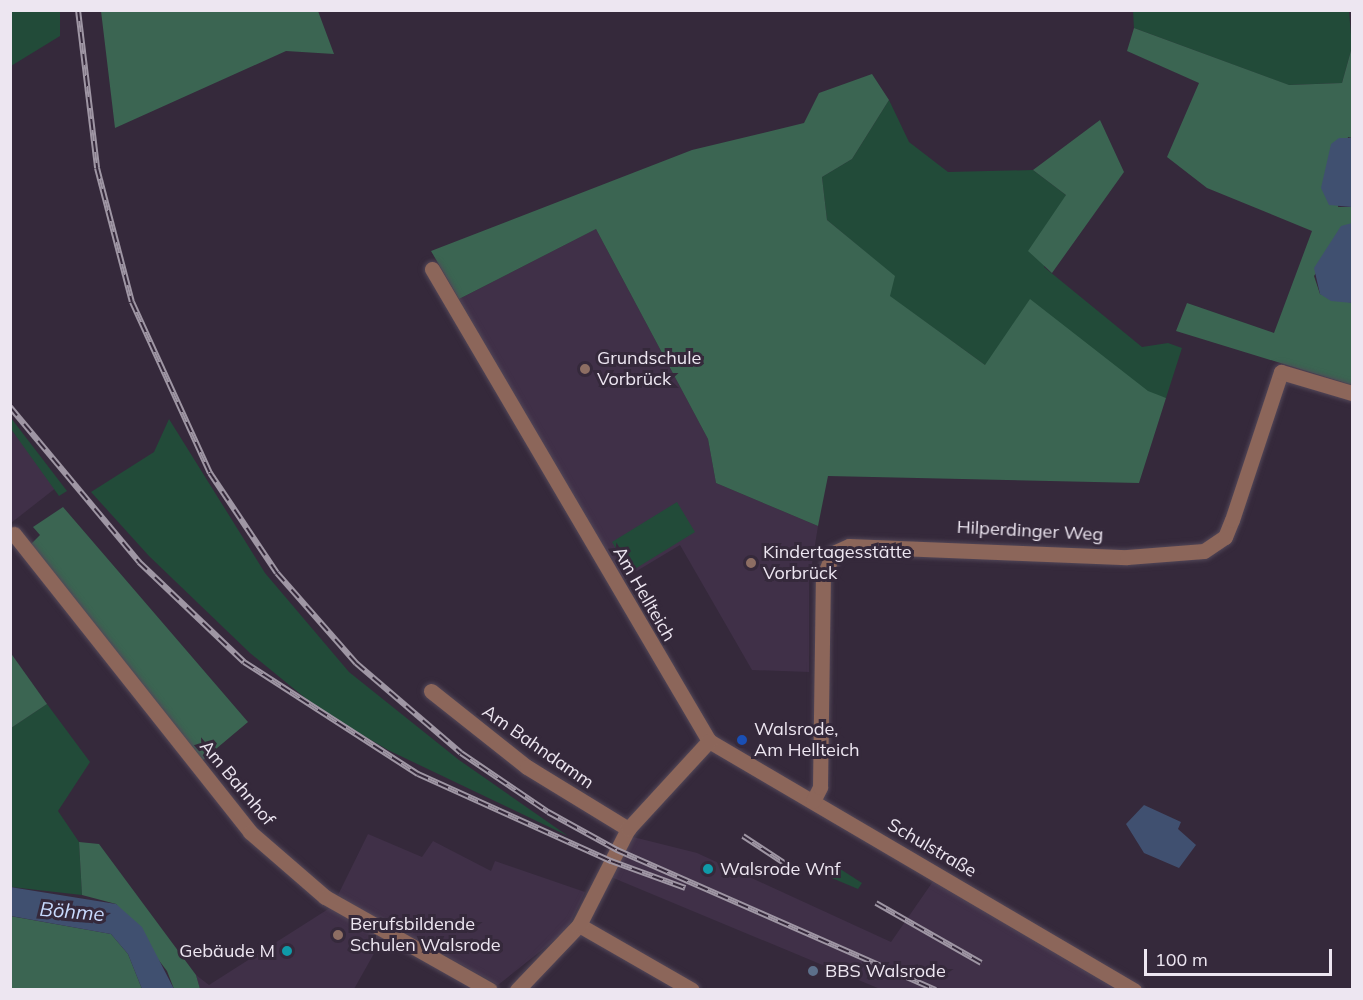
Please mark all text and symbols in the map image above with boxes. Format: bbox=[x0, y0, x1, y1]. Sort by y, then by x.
place label: Grundschule Vorbrück bbox=[597, 348, 701, 391]
marker: Grundschule Vorbrück bbox=[578, 362, 592, 376]
street label: Hilperdinger Weg bbox=[956, 516, 1104, 546]
place label: Kindertagesstätte Vorbrück bbox=[763, 542, 912, 584]
street label: Am Hellteich bbox=[608, 543, 680, 645]
marker: Kindertagesstätte Vorbrück bbox=[744, 556, 758, 570]
street label: Am Bahndamm bbox=[478, 701, 598, 793]
place label: Walsrode, Am Hellteich bbox=[754, 719, 860, 762]
marker: Walsrode, Am Hellteich bbox=[735, 733, 749, 747]
street label: Am Bahnhof bbox=[195, 736, 279, 830]
street label: Schulstraße bbox=[884, 814, 980, 882]
place label: Walsrode Wnf bbox=[720, 858, 841, 880]
marker: Walsrode Wnf bbox=[701, 862, 715, 876]
water label: Böhme bbox=[38, 896, 106, 926]
place label: Berufsbildende Schulen Walsrode bbox=[350, 914, 501, 956]
marker: Berufsbildende Schulen Walsrode bbox=[331, 928, 345, 942]
scale bar bbox=[1147, 937, 1334, 975]
place label: Gebäude M bbox=[179, 940, 275, 962]
marker: Gebäude M bbox=[280, 944, 294, 958]
text: 100 m bbox=[1155, 948, 1208, 971]
place label: BBS Walsrode bbox=[825, 960, 946, 982]
marker: BBS Walsrode bbox=[806, 964, 820, 978]

